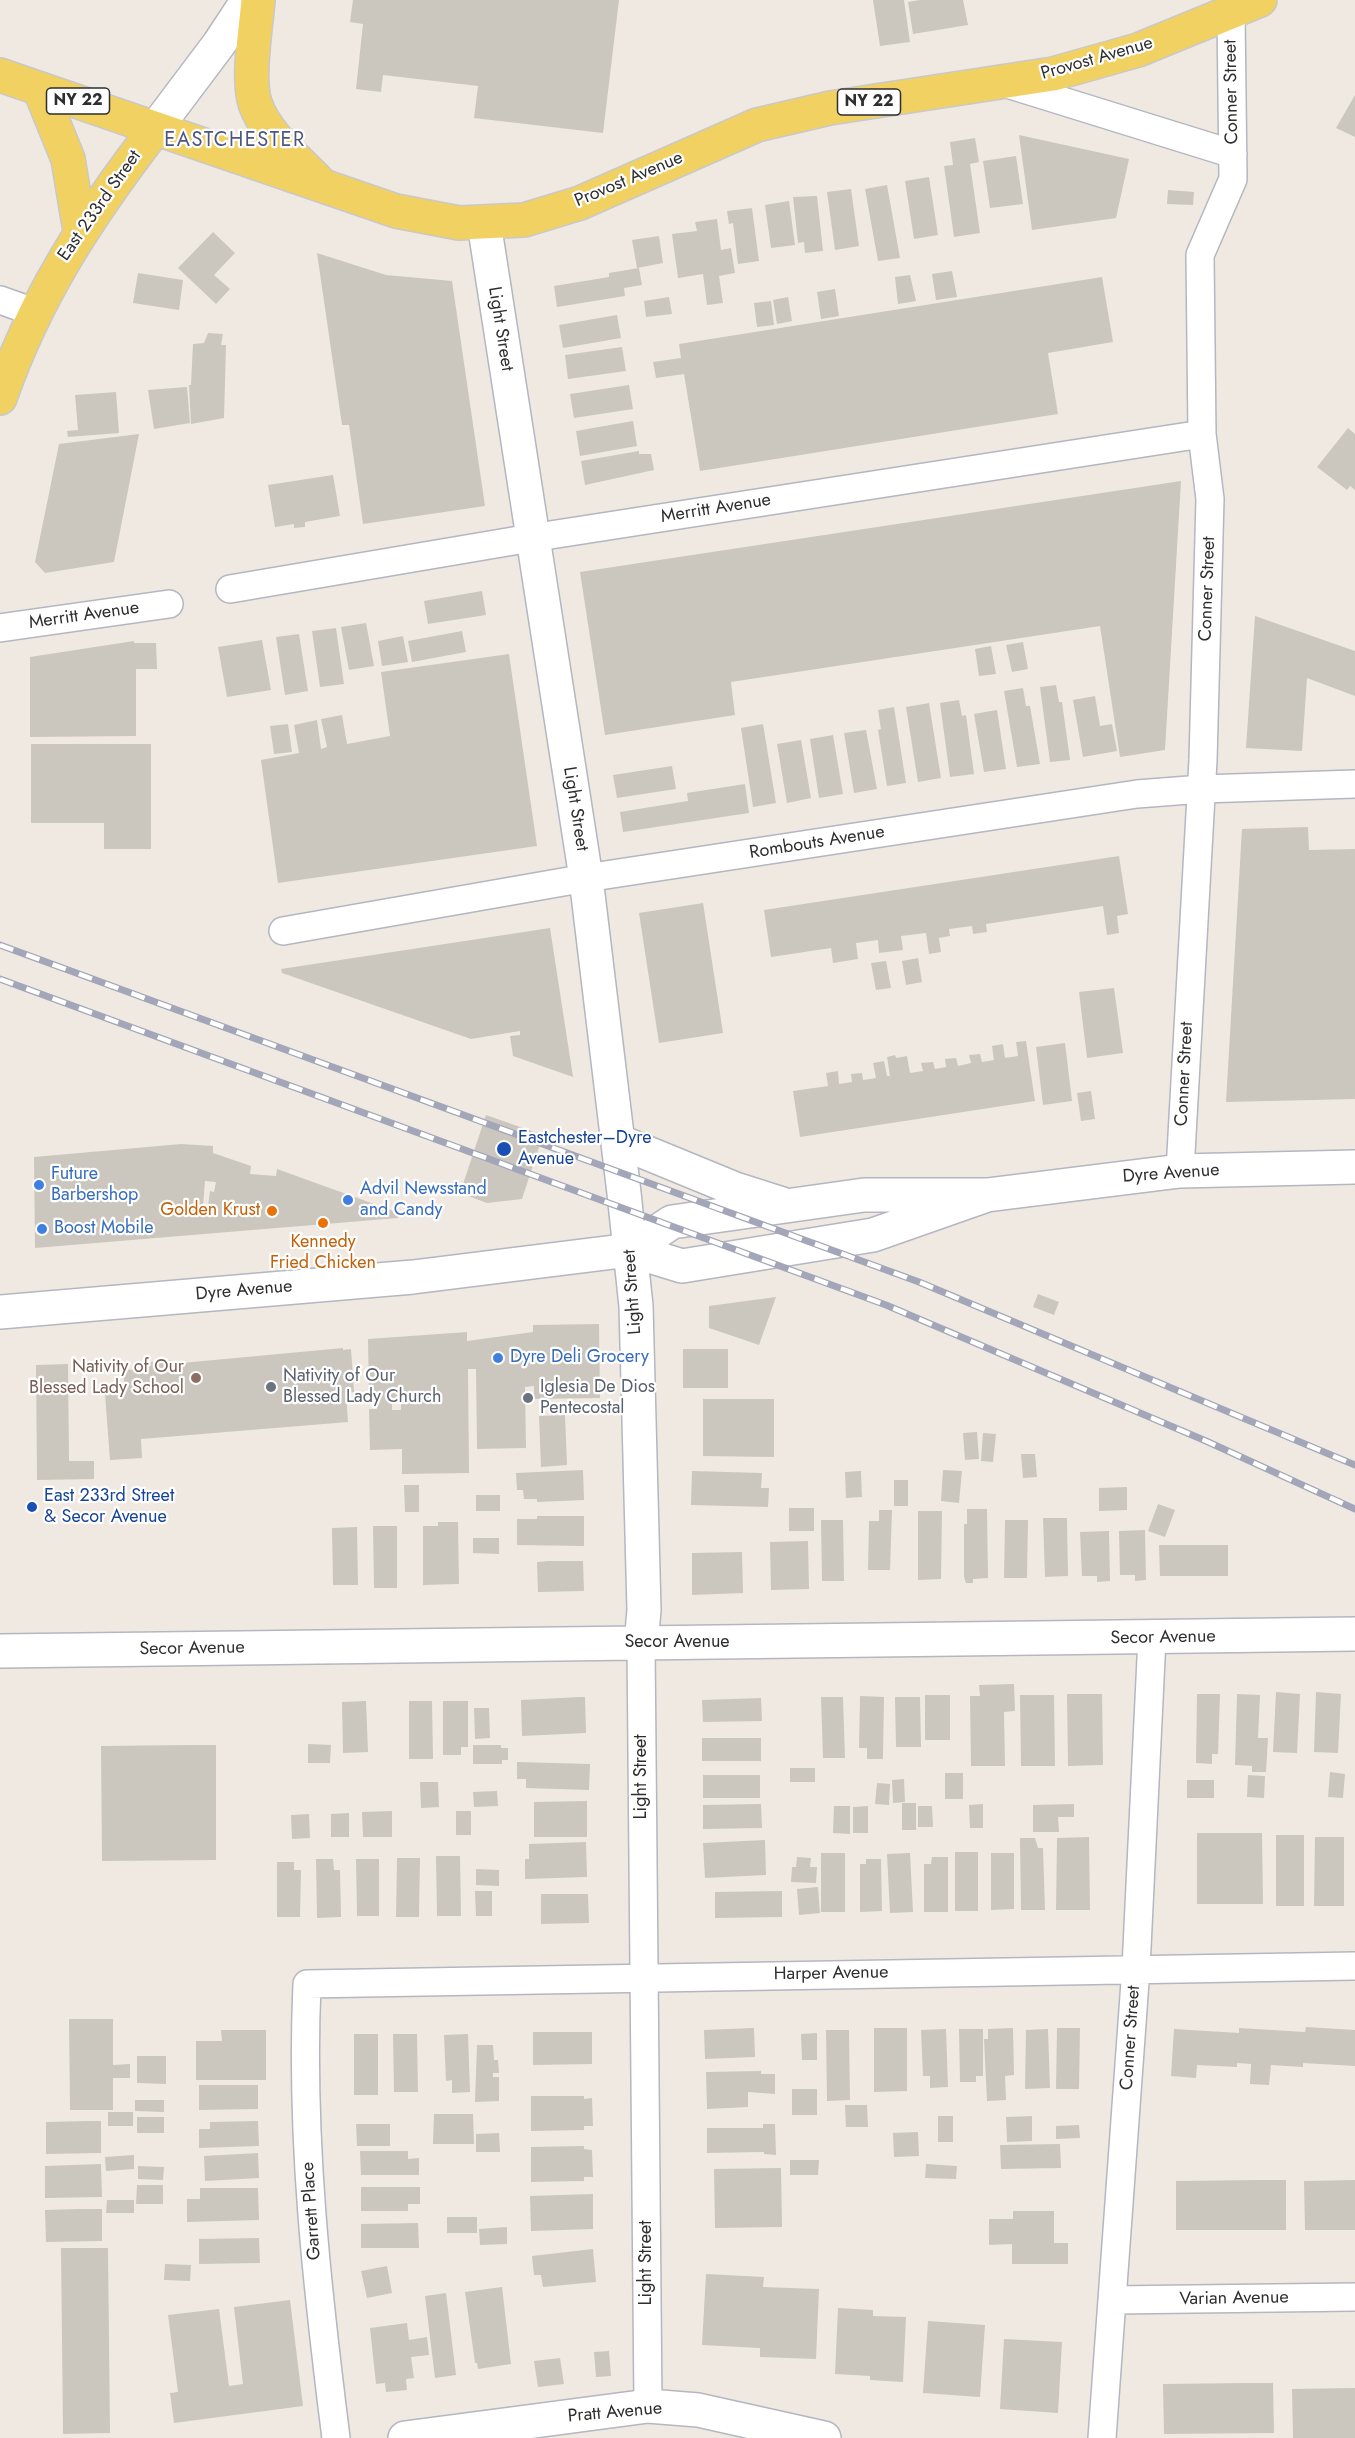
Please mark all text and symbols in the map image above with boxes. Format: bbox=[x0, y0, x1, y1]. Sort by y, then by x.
street label: Provost Avenue bbox=[1039, 33, 1155, 85]
street label: Conner Street bbox=[1220, 39, 1244, 145]
road number: NY 22 bbox=[46, 88, 110, 114]
road number: NY 22 bbox=[838, 89, 900, 115]
district label: EASTCHESTER bbox=[164, 129, 306, 153]
street label: East 233rd Street bbox=[54, 146, 146, 266]
street label: Provost Avenue bbox=[572, 147, 686, 213]
street label: Light Street bbox=[483, 285, 517, 373]
street label: Merritt Avenue bbox=[659, 490, 773, 528]
street label: Conner Street bbox=[1195, 536, 1221, 642]
street label: Merritt Avenue bbox=[28, 598, 140, 634]
street label: Light Street bbox=[558, 765, 592, 853]
street label: Rombouts Avenue bbox=[748, 822, 886, 864]
street label: Conner Street bbox=[1171, 1021, 1199, 1127]
place label: Eastchester–Dyre Avenue bbox=[518, 1128, 651, 1170]
marker: Eastchester–Dyre Avenue bbox=[495, 1140, 513, 1158]
street label: Dyre Avenue bbox=[1122, 1160, 1220, 1188]
place label: Future Barbershop bbox=[51, 1164, 138, 1206]
marker: Future Barbershop bbox=[32, 1178, 46, 1192]
place label: Advil Newsstand and Candy bbox=[360, 1179, 487, 1222]
marker: Advil Newsstand and Candy bbox=[341, 1193, 355, 1207]
place label: Golden Krust bbox=[160, 1200, 260, 1222]
marker: Golden Krust bbox=[265, 1204, 279, 1218]
marker: Kennedy Fried Chicken bbox=[316, 1216, 330, 1230]
place label: Boost Mobile bbox=[54, 1218, 153, 1240]
marker: Boost Mobile bbox=[35, 1222, 49, 1236]
place label: Kennedy Fried Chicken bbox=[270, 1232, 376, 1274]
street label: Light Street bbox=[619, 1249, 647, 1335]
street label: Dyre Avenue bbox=[195, 1276, 293, 1306]
place label: Dyre Deli Grocery bbox=[510, 1347, 649, 1369]
marker: Dyre Deli Grocery bbox=[491, 1351, 505, 1365]
place label: Nativity of Our Blessed Lady School bbox=[29, 1357, 184, 1400]
place label: Nativity of Our Blessed Lady Church bbox=[283, 1366, 441, 1408]
marker: Nativity of Our Blessed Lady School bbox=[189, 1371, 203, 1385]
place label: Iglesia De Dios Pentecostal bbox=[540, 1377, 655, 1420]
marker: Nativity of Our Blessed Lady Church bbox=[264, 1380, 278, 1394]
marker: Iglesia De Dios Pentecostal bbox=[521, 1391, 535, 1405]
place label: East 233rd Street & Secor Avenue bbox=[44, 1486, 174, 1528]
marker: East 233rd Street & Secor Avenue bbox=[25, 1500, 39, 1514]
street label: Secor Avenue bbox=[1110, 1626, 1216, 1650]
street label: Secor Avenue bbox=[624, 1632, 730, 1654]
street label: Secor Avenue bbox=[139, 1637, 245, 1661]
street label: Light Street bbox=[631, 1734, 653, 1820]
street label: Harper Avenue bbox=[773, 1962, 889, 1986]
street label: Conner Street bbox=[1117, 1985, 1145, 2091]
street label: Garrett Place bbox=[298, 2161, 326, 2261]
street label: Light Street bbox=[636, 2220, 658, 2306]
street label: Varian Avenue bbox=[1179, 2287, 1289, 2311]
street label: Pratt Avenue bbox=[567, 2398, 663, 2428]

